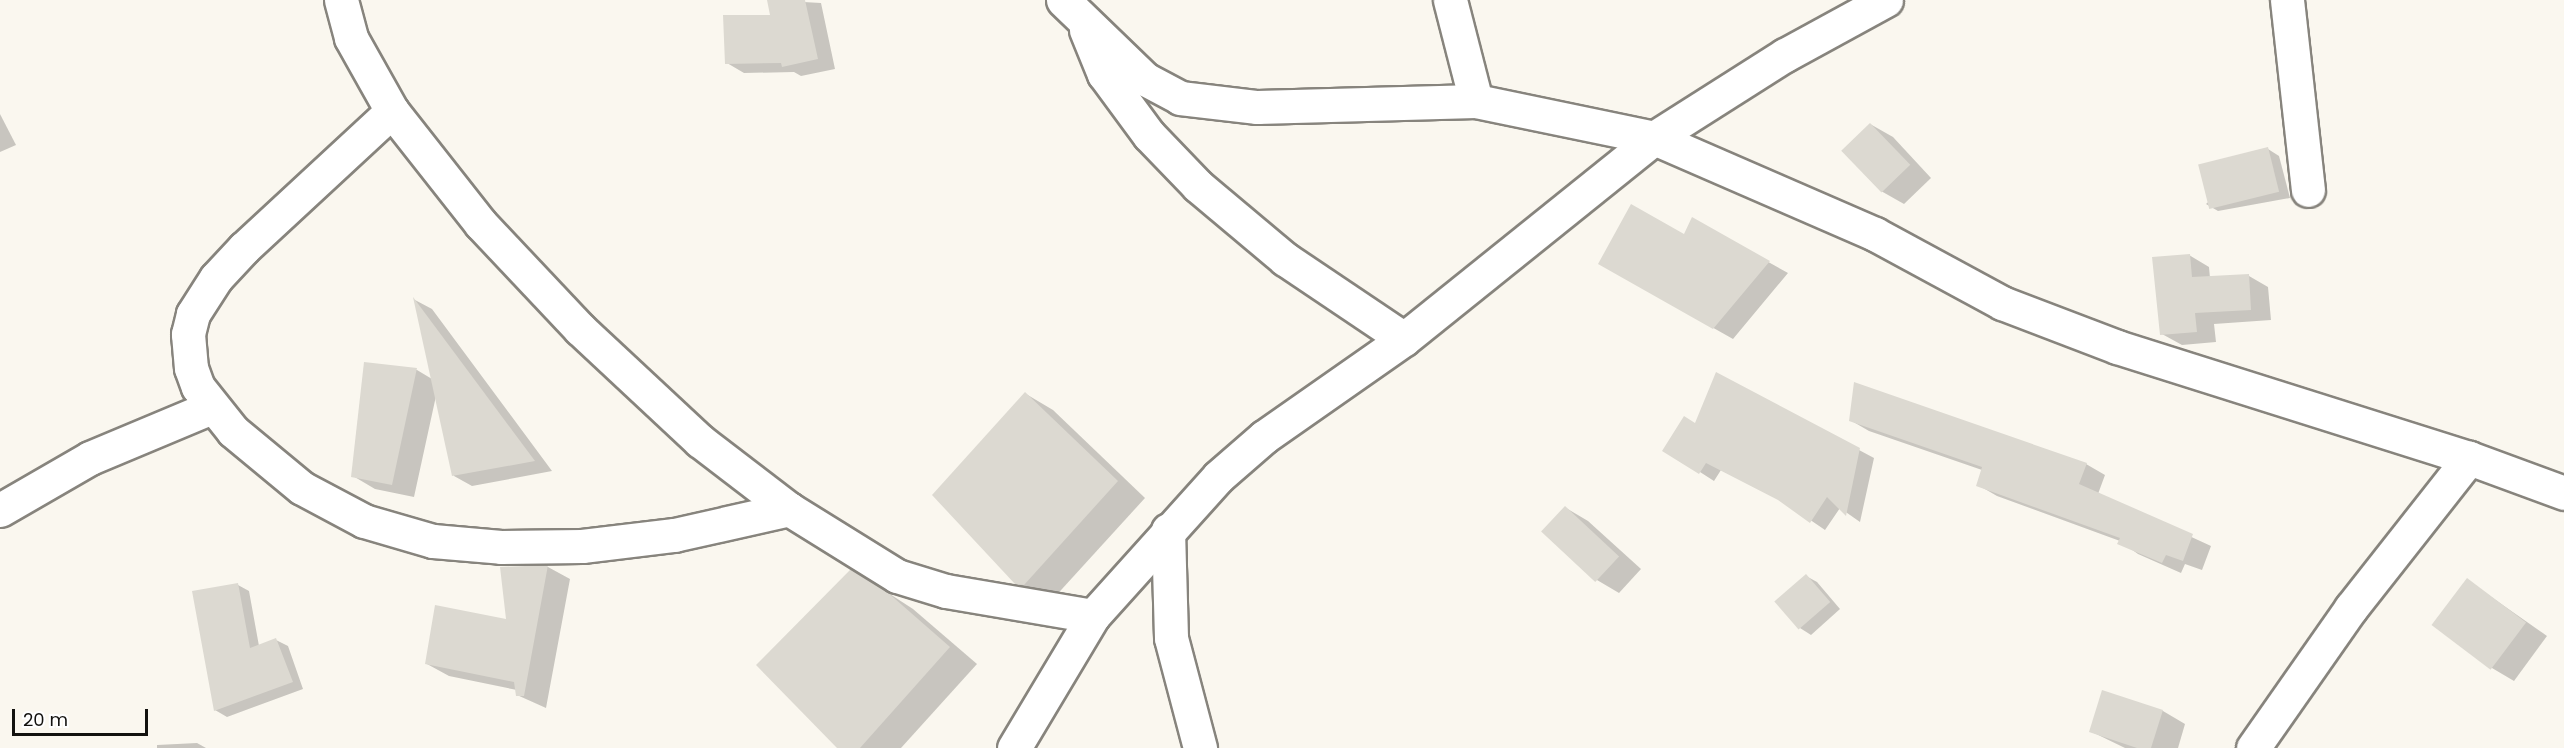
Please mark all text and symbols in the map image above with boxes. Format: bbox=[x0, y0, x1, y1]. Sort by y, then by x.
scale bar bbox=[15, 697, 152, 735]
text: 20 m bbox=[23, 707, 68, 732]

